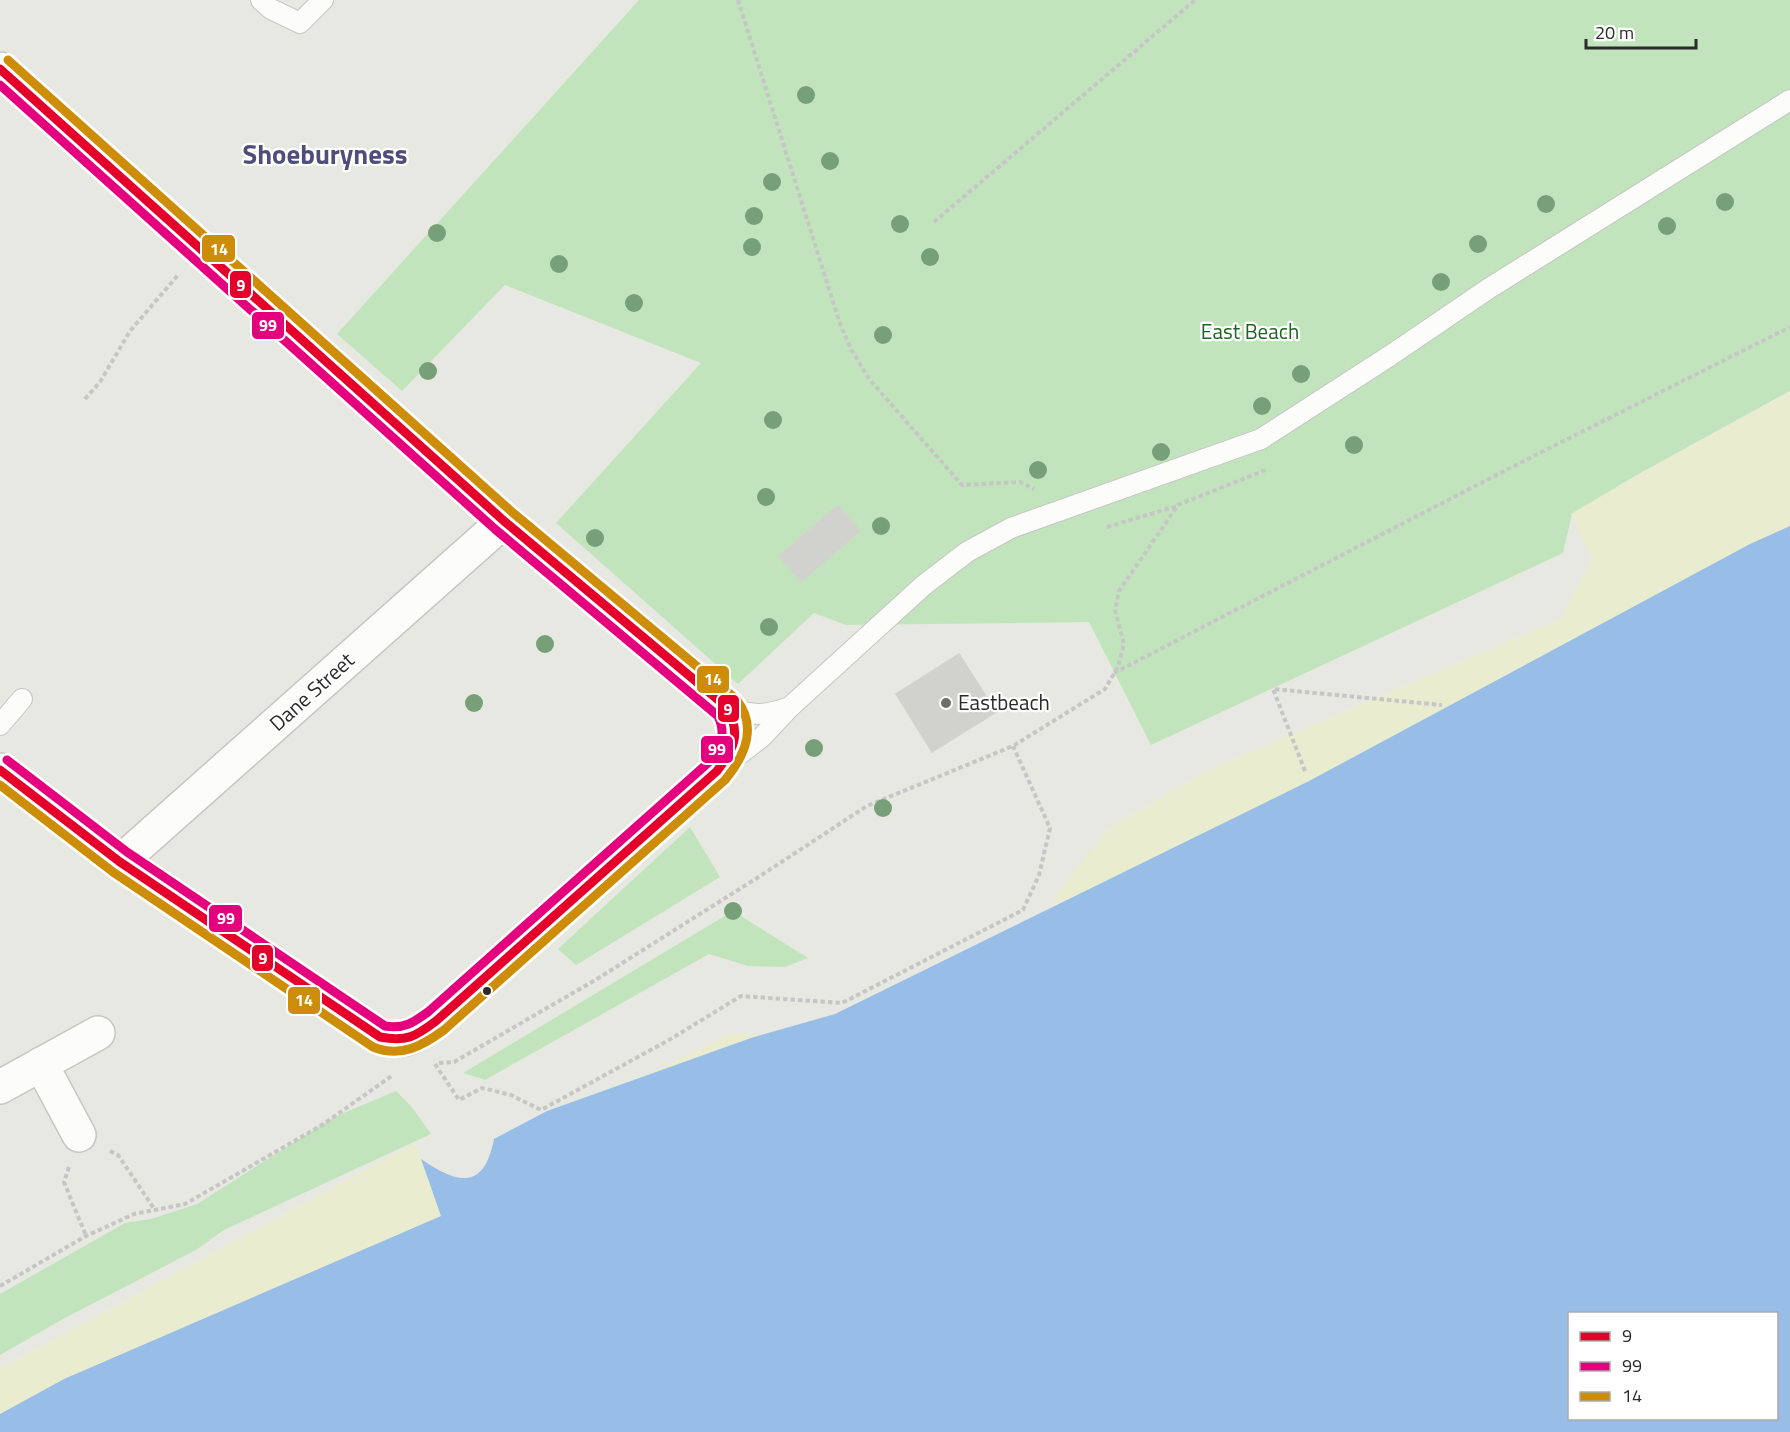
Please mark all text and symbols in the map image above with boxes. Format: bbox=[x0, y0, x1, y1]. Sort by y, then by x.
scale bar bbox=[1586, 12, 1696, 50]
text: 20 m bbox=[1595, 19, 1634, 46]
district label: Shoeburyness bbox=[242, 133, 408, 174]
line badge: 14 bbox=[201, 234, 236, 263]
text: 14 bbox=[210, 237, 228, 261]
line badge: 9 bbox=[229, 270, 252, 299]
text: 9 bbox=[237, 273, 246, 297]
line badge: 99 bbox=[251, 311, 285, 340]
text: 99 bbox=[259, 313, 277, 337]
park label: East Beach bbox=[1201, 315, 1299, 347]
street label: Dane Street bbox=[262, 644, 361, 738]
line badge: 14 bbox=[696, 665, 730, 694]
text: 14 bbox=[704, 667, 722, 691]
place label: Eastbeach bbox=[958, 686, 1050, 718]
line badge: 9 bbox=[717, 694, 740, 723]
marker: Eastbeach bbox=[939, 696, 953, 710]
text: 9 bbox=[724, 697, 733, 721]
line badge: 99 bbox=[700, 735, 734, 764]
text: 99 bbox=[708, 737, 726, 761]
line badge: 99 bbox=[208, 904, 243, 933]
text: 99 bbox=[217, 906, 235, 930]
line badge: 9 bbox=[251, 944, 274, 972]
text: 9 bbox=[259, 946, 268, 970]
unlabelled marker bbox=[481, 985, 493, 997]
line badge: 14 bbox=[287, 986, 321, 1015]
text: 14 bbox=[295, 988, 313, 1012]
legend bbox=[1568, 1312, 1778, 1420]
text: 9 bbox=[1622, 1322, 1632, 1349]
text: 99 bbox=[1622, 1352, 1642, 1379]
text: 14 bbox=[1622, 1382, 1642, 1409]

